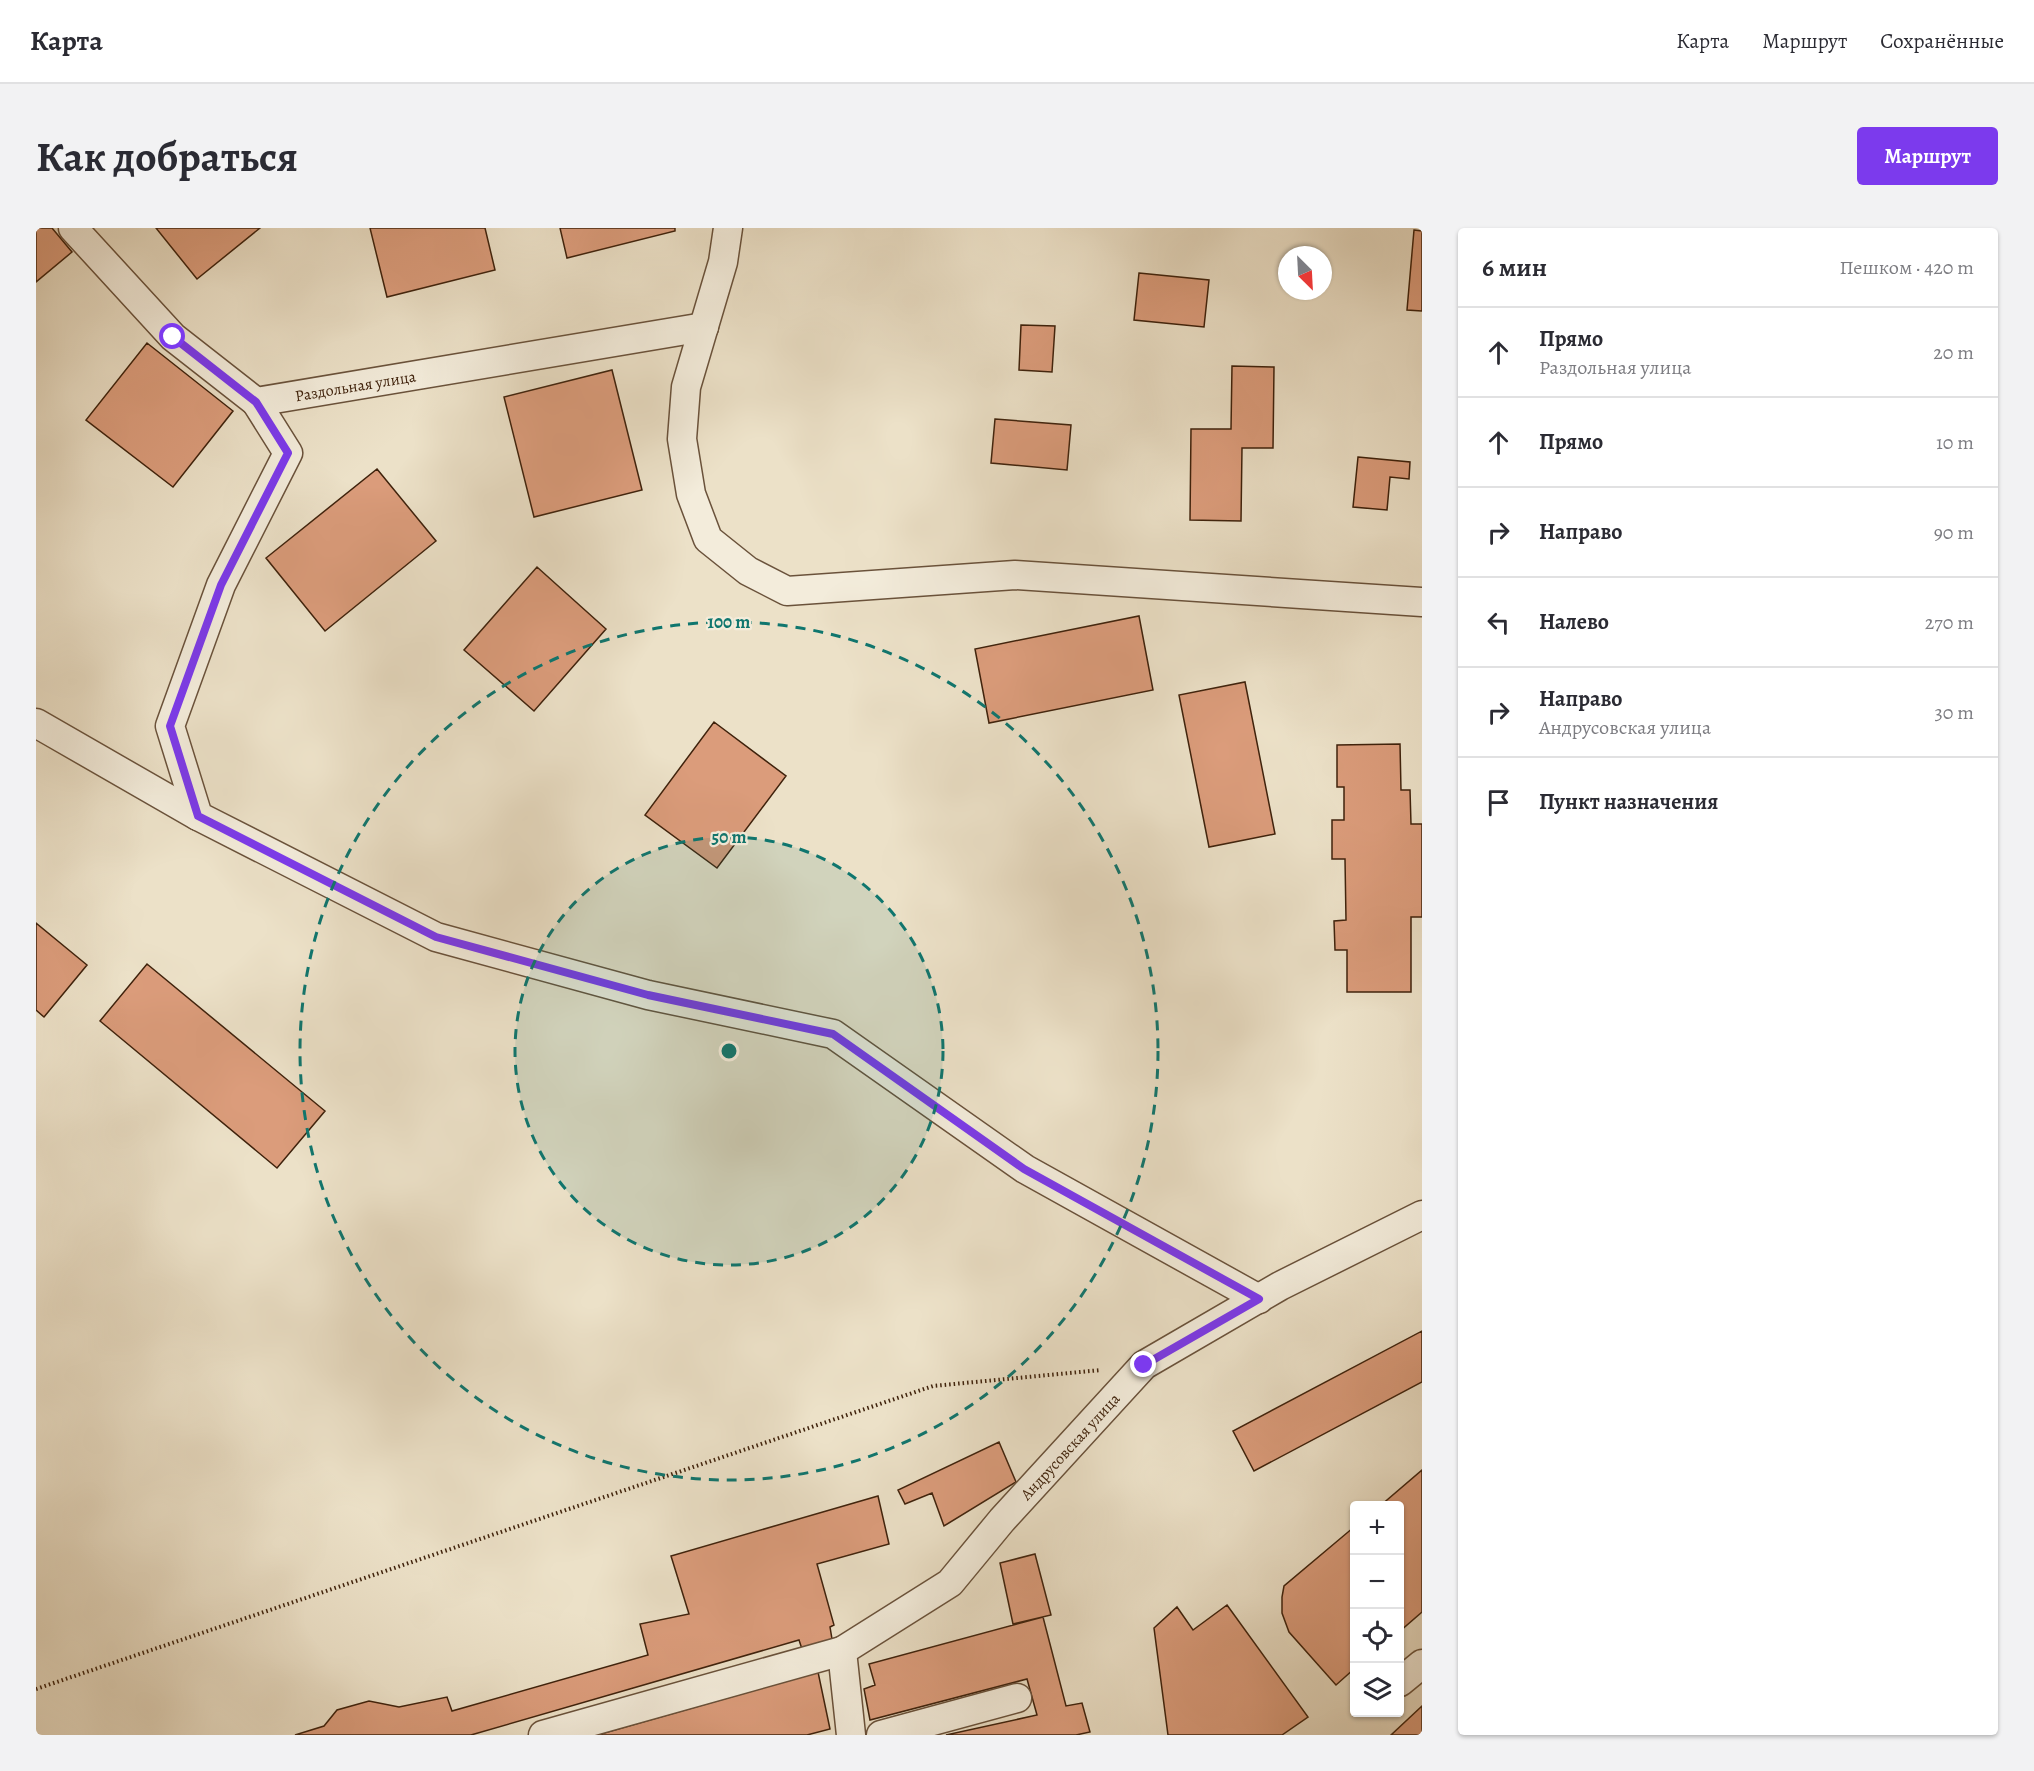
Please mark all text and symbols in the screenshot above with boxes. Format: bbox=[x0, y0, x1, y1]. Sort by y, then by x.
text: Карта bbox=[30, 22, 103, 60]
text: Карта bbox=[1676, 27, 1729, 55]
text: Маршрут bbox=[1762, 27, 1847, 55]
text: Сохранённые bbox=[1880, 27, 2004, 55]
button: Маршрут bbox=[1857, 127, 1998, 185]
text: Как добраться bbox=[36, 128, 298, 185]
north arrow bbox=[1278, 246, 1332, 300]
text: 6 мин bbox=[1482, 250, 1547, 285]
text: Пешком · 420 m bbox=[1840, 254, 1974, 281]
route start bbox=[159, 323, 185, 349]
text: Прямо bbox=[1539, 324, 1603, 354]
icon: ahead bbox=[1482, 336, 1515, 369]
text: 20 m bbox=[1933, 339, 1974, 366]
text: Раздольная улица bbox=[1539, 354, 1692, 381]
street label: Раздольная улица bbox=[293, 365, 418, 407]
icon: ahead bbox=[1482, 426, 1515, 459]
text: Прямо bbox=[1539, 427, 1603, 457]
text: 10 m bbox=[1936, 429, 1974, 456]
icon: right bbox=[1482, 516, 1515, 549]
text: Направо bbox=[1539, 517, 1622, 547]
text: 90 m bbox=[1934, 519, 1974, 546]
icon: left bbox=[1482, 606, 1515, 639]
text: Налево bbox=[1539, 607, 1609, 637]
text: 270 m bbox=[1925, 609, 1974, 636]
text: 100 m bbox=[708, 610, 750, 634]
text: Направо bbox=[1539, 684, 1622, 714]
icon: right bbox=[1482, 696, 1515, 729]
text: 30 m bbox=[1934, 699, 1974, 726]
text: Андрусовская улица bbox=[1539, 714, 1711, 741]
icon: arrive bbox=[1482, 786, 1515, 819]
text: Пункт назначения bbox=[1539, 787, 1718, 817]
text: 50 m bbox=[712, 825, 746, 849]
centre of rings bbox=[719, 1041, 739, 1061]
route end bbox=[1130, 1351, 1156, 1377]
street label: Андрусовская улица bbox=[1015, 1388, 1126, 1506]
map controls bbox=[1350, 1501, 1404, 1717]
button: + bbox=[1350, 1501, 1404, 1555]
button: − bbox=[1350, 1555, 1404, 1609]
button: locate bbox=[1350, 1609, 1404, 1663]
button: layers bbox=[1350, 1663, 1404, 1717]

